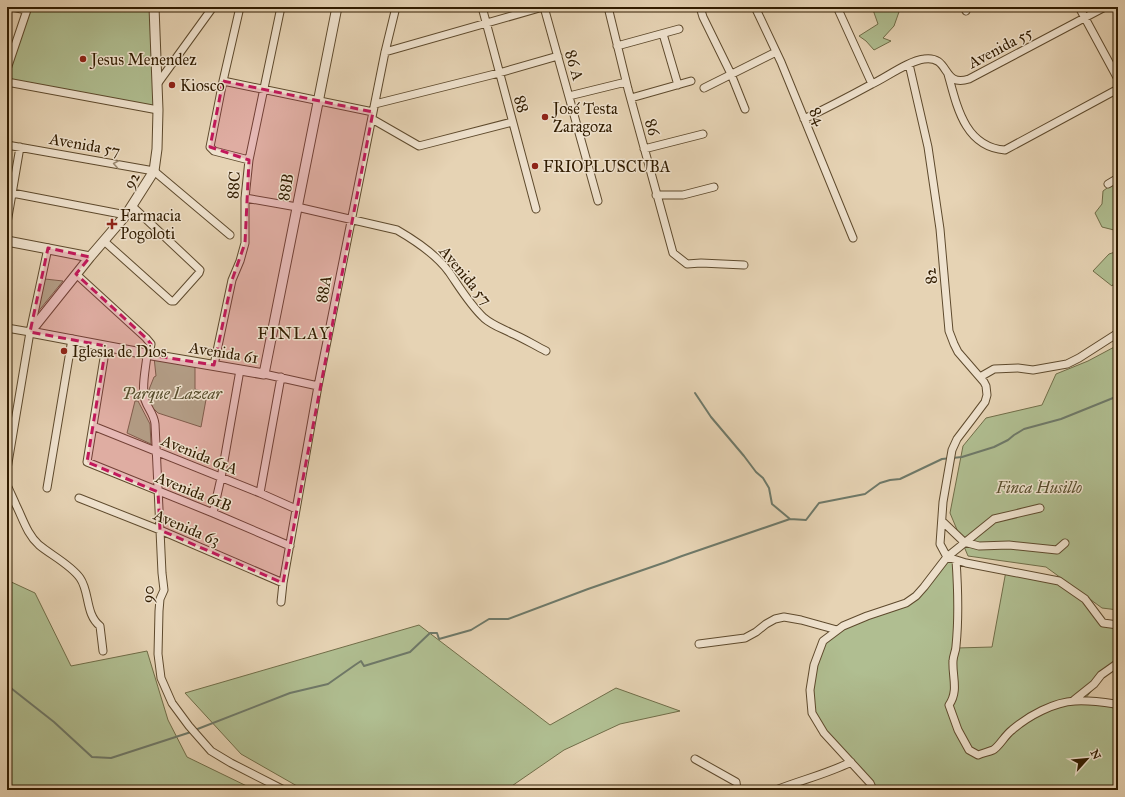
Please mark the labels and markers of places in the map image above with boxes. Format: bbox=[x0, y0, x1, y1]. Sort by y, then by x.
place label: Jesus Menendez bbox=[89, 50, 197, 70]
marker: Jesus Menendez bbox=[78, 54, 88, 64]
place label: Kiosco bbox=[180, 76, 225, 95]
marker: Kiosco bbox=[167, 80, 177, 90]
place label: José Testa Zaragoza bbox=[551, 99, 618, 137]
marker: José Testa Zaragoza bbox=[540, 112, 550, 122]
place label: FRIOPLUSCUBA bbox=[543, 157, 671, 176]
marker: FRIOPLUSCUBA bbox=[530, 161, 540, 171]
place label: Farmacia Pogoloti bbox=[120, 206, 181, 244]
marker: Farmacia Pogoloti bbox=[107, 219, 117, 229]
place label: Iglesia de Dios bbox=[72, 342, 167, 362]
marker: Iglesia de Dios bbox=[59, 346, 69, 356]

